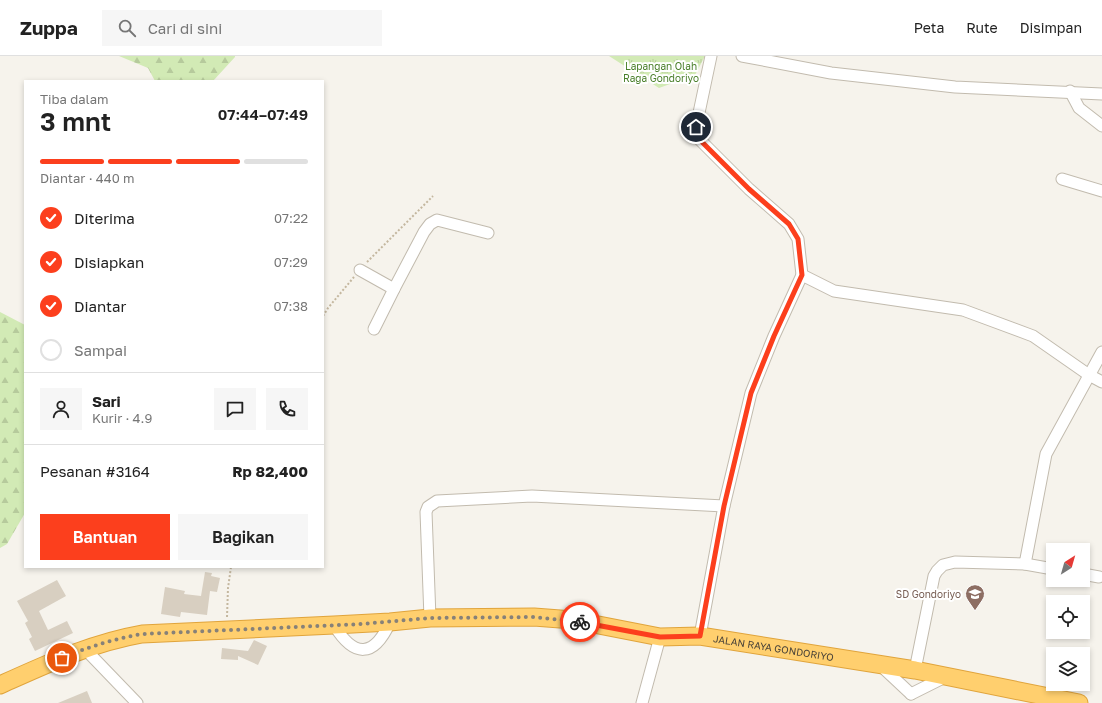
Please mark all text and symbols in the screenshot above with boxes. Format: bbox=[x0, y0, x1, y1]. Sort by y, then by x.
search box bbox=[102, 10, 382, 46]
text: Zuppa bbox=[20, 16, 78, 39]
icon: search bbox=[116, 17, 138, 39]
text: Cari di sini bbox=[148, 19, 222, 37]
text: Peta bbox=[914, 19, 944, 36]
text: Rute bbox=[966, 19, 998, 36]
text: Disimpan bbox=[1020, 19, 1082, 36]
park label: Lapangan Olah Raga Gondoriyo bbox=[623, 60, 699, 84]
text: Tiba dalam bbox=[40, 91, 108, 107]
text: 07:44–07:49 bbox=[218, 105, 308, 123]
text: 3 mnt bbox=[40, 106, 111, 137]
pin bbox=[679, 110, 713, 144]
icon: home bbox=[685, 116, 707, 138]
text: Diantar · 440 m bbox=[40, 170, 134, 186]
icon: check bbox=[40, 207, 62, 229]
text: Diterima bbox=[74, 209, 135, 227]
text: 07:22 bbox=[274, 210, 308, 226]
icon: check bbox=[40, 251, 62, 273]
text: Disiapkan bbox=[74, 253, 144, 271]
text: 07:29 bbox=[274, 254, 308, 270]
icon: check bbox=[40, 295, 62, 317]
text: Diantar bbox=[74, 297, 126, 315]
text: 07:38 bbox=[274, 298, 308, 314]
text: Sampai bbox=[74, 341, 127, 359]
button: person bbox=[40, 388, 82, 430]
button: chat bbox=[214, 388, 256, 430]
button: phone bbox=[266, 388, 308, 430]
text: Sari bbox=[92, 392, 121, 410]
text: Kurir · 4.9 bbox=[92, 410, 152, 426]
text: Pesanan #3164 bbox=[40, 462, 150, 480]
text: Rp 82,400 bbox=[232, 462, 308, 480]
button: Bantuan bbox=[40, 514, 170, 560]
button: Bagikan bbox=[178, 514, 308, 560]
north arrow bbox=[1046, 543, 1090, 587]
map controls bbox=[1046, 543, 1090, 691]
school or university icon: SD Gondoriyo bbox=[964, 583, 986, 611]
place label: SD Gondoriyo bbox=[896, 588, 961, 600]
button: locate bbox=[1046, 595, 1090, 639]
courier bbox=[560, 602, 600, 642]
icon: bike bbox=[569, 611, 591, 633]
street label: JALAN RAYA GONDORIYO bbox=[712, 632, 835, 663]
pin bbox=[45, 641, 79, 675]
icon: bag bbox=[51, 647, 73, 669]
button: layers bbox=[1046, 647, 1090, 691]

